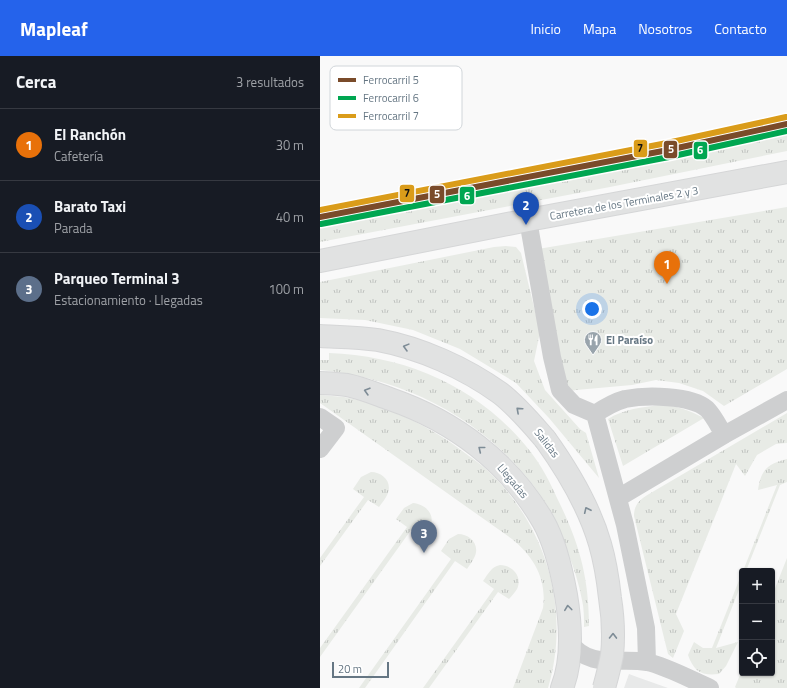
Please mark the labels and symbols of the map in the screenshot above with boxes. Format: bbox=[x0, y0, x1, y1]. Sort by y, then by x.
legend bbox=[330, 66, 462, 130]
text: Ferrocarril 5 bbox=[363, 72, 419, 88]
text: Ferrocarril 6 bbox=[363, 90, 419, 106]
text: Ferrocarril 7 bbox=[363, 108, 419, 124]
line badge: 7 bbox=[633, 139, 648, 158]
text: 7 bbox=[637, 140, 643, 156]
line badge: 5 bbox=[663, 140, 678, 159]
text: 5 bbox=[668, 141, 674, 157]
line badge: 6 bbox=[693, 141, 708, 160]
text: 6 bbox=[697, 142, 703, 158]
street label: Carretera de los Terminales 2 y 3 bbox=[548, 182, 700, 224]
line badge: 7 bbox=[399, 184, 415, 203]
text: 7 bbox=[404, 185, 410, 201]
line badge: 5 bbox=[429, 185, 445, 204]
text: 5 bbox=[434, 186, 440, 202]
line badge: 6 bbox=[459, 186, 475, 205]
text: 6 bbox=[464, 188, 470, 204]
pin: 2 bbox=[513, 192, 539, 225]
pin: 1 bbox=[654, 251, 680, 284]
your location bbox=[582, 299, 602, 319]
restaurant icon: El Paraíso bbox=[583, 330, 603, 355]
place label: El Paraíso bbox=[606, 332, 653, 348]
one-way arrow bbox=[403, 344, 410, 352]
one-way arrow bbox=[363, 387, 370, 396]
one-way arrow bbox=[516, 407, 524, 415]
street label: Salidas bbox=[531, 425, 563, 461]
one-way arrow bbox=[479, 447, 486, 454]
street label: Llegadas bbox=[494, 460, 532, 502]
one-way arrow bbox=[584, 506, 592, 514]
pin: 3 bbox=[411, 520, 437, 553]
one-way arrow bbox=[564, 605, 573, 611]
one-way arrow bbox=[608, 633, 617, 639]
scale bar bbox=[332, 660, 389, 679]

